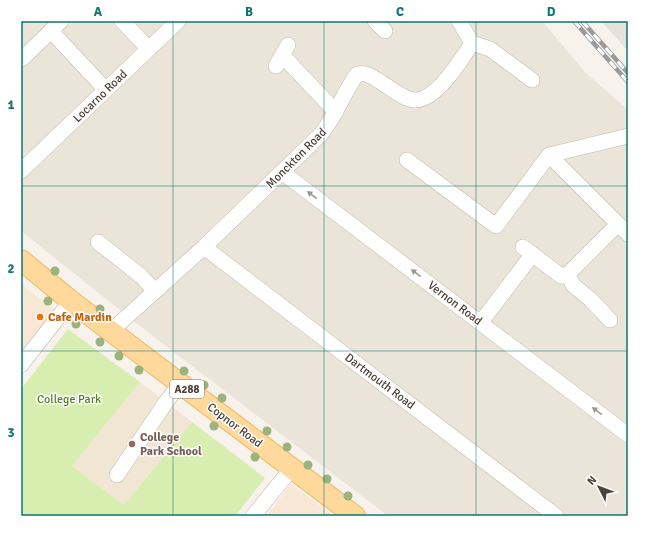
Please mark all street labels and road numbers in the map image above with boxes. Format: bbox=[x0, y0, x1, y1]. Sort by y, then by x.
street label: Locarno Road bbox=[70, 67, 131, 126]
street label: Monckton Road bbox=[263, 125, 330, 192]
street label: Vernon Road bbox=[424, 278, 485, 329]
street label: Dartmouth Road bbox=[342, 350, 418, 413]
road number: A288 bbox=[170, 380, 204, 398]
street label: Copnor Road bbox=[204, 400, 265, 451]

